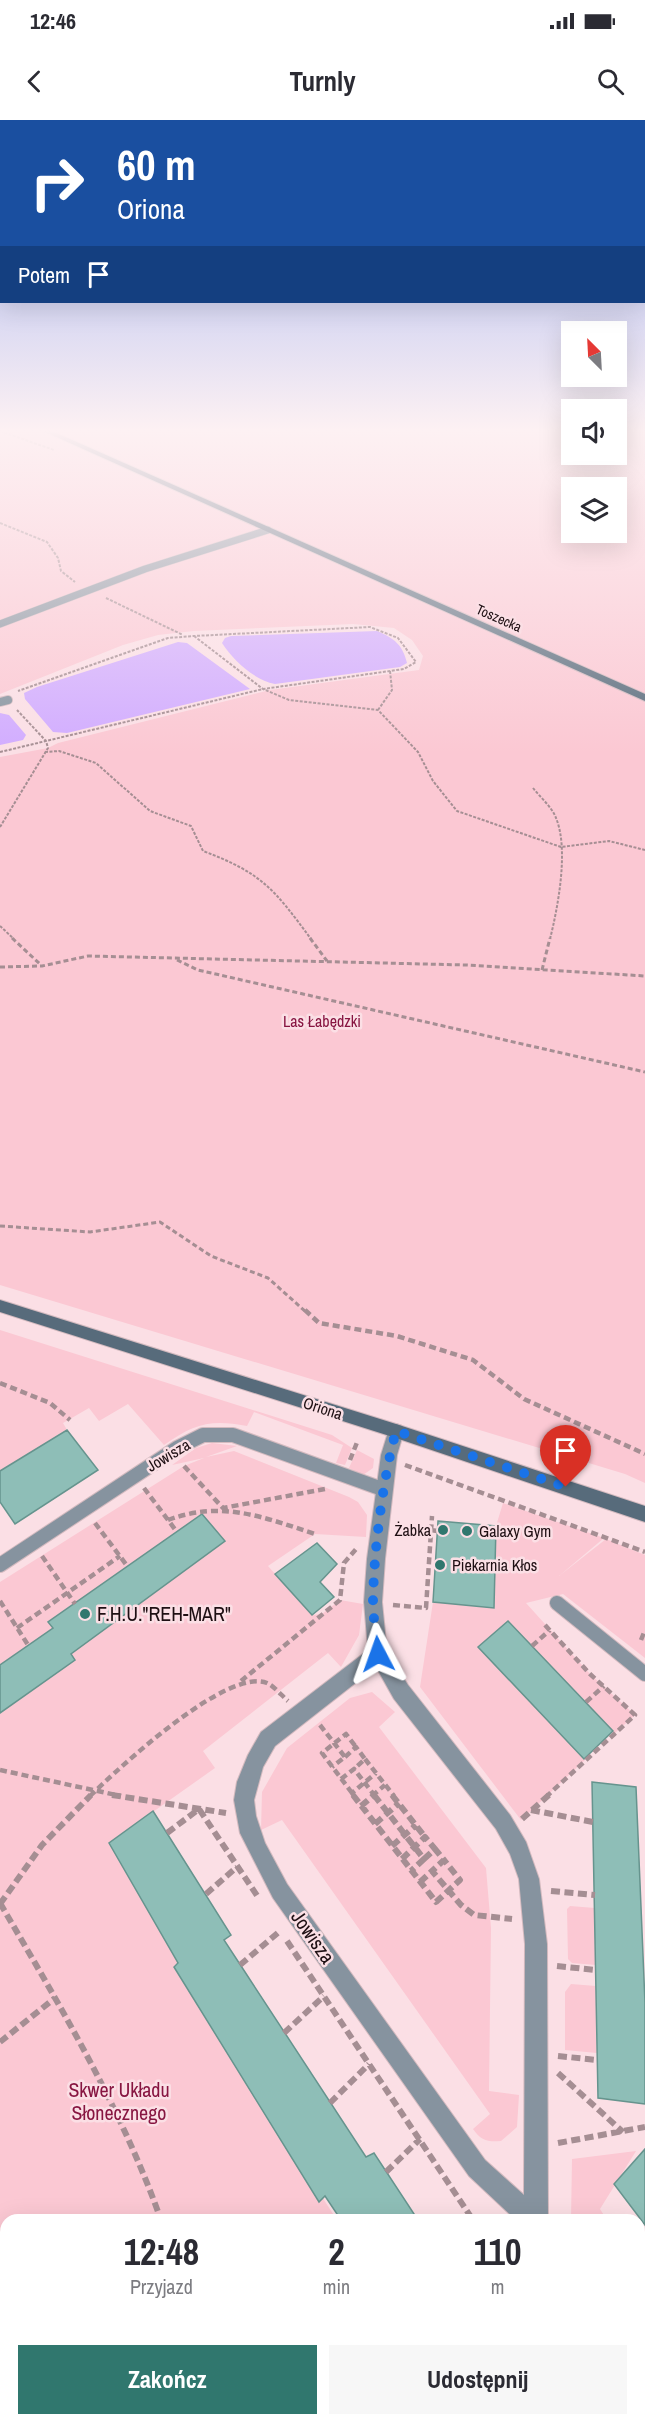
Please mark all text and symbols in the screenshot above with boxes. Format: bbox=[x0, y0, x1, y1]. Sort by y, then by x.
text: 12:46 bbox=[30, 6, 76, 36]
text: Turnly bbox=[289, 63, 356, 99]
icon: back bbox=[18, 65, 51, 98]
icon: search bbox=[594, 65, 627, 98]
text: 60 m bbox=[117, 137, 196, 193]
icon: right bbox=[18, 144, 96, 222]
text: Oriona bbox=[117, 191, 185, 227]
icon: arrive bbox=[82, 258, 115, 291]
text: Potem bbox=[18, 260, 70, 290]
north arrow bbox=[561, 321, 627, 387]
map controls bbox=[561, 321, 627, 543]
button: sound bbox=[561, 399, 627, 465]
button: layers bbox=[561, 477, 627, 543]
street label: Toszecka bbox=[473, 600, 525, 636]
park label: Las Łabędzki bbox=[283, 1010, 361, 1032]
street label: Oriona bbox=[301, 1391, 346, 1425]
pin bbox=[540, 1425, 591, 1487]
street label: Jowisza bbox=[142, 1433, 195, 1477]
icon: arrive bbox=[549, 1434, 582, 1467]
place label: Żabka bbox=[395, 1519, 432, 1541]
place label: Galaxy Gym bbox=[479, 1520, 551, 1542]
marker: Żabka bbox=[436, 1523, 450, 1537]
marker: Galaxy Gym bbox=[460, 1524, 474, 1538]
place label: Piekarnia Kłos bbox=[452, 1554, 537, 1576]
marker: Piekarnia Kłos bbox=[433, 1558, 447, 1572]
place label: F.H.U."REH-MAR" bbox=[97, 1600, 231, 1627]
marker: F.H.U."REH-MAR" bbox=[78, 1607, 92, 1621]
position arrow bbox=[346, 1622, 410, 1686]
street label: Jowisza bbox=[285, 1905, 341, 1969]
park label: Skwer Układu Słonecznego bbox=[68, 2076, 170, 2126]
text: 12:48 bbox=[124, 2228, 199, 2276]
text: 2 bbox=[328, 2228, 345, 2276]
text: 110 bbox=[474, 2228, 521, 2276]
text: Przyjazd bbox=[130, 2273, 193, 2300]
text: min bbox=[323, 2273, 350, 2300]
text: m bbox=[491, 2273, 504, 2300]
button: Zakończ bbox=[18, 2345, 317, 2414]
button: Udostępnij bbox=[329, 2345, 627, 2414]

